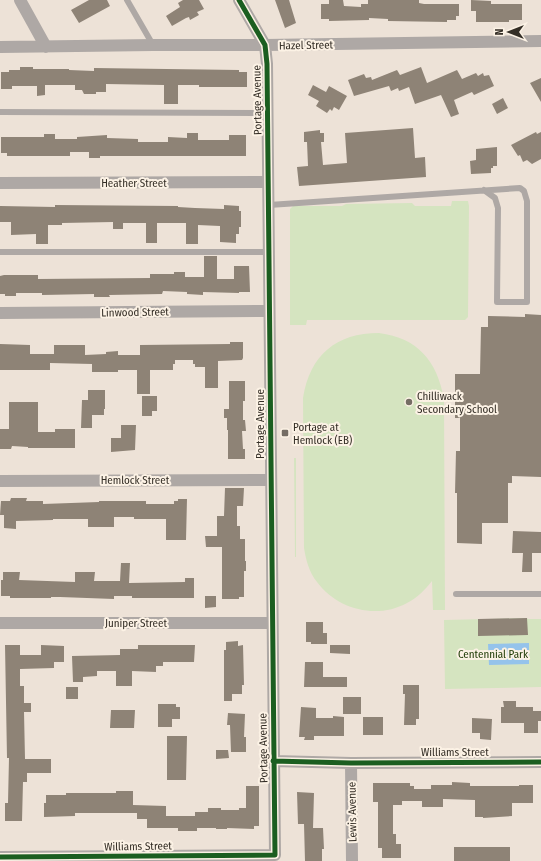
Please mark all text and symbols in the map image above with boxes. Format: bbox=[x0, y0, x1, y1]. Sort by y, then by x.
north arrow bbox=[489, 12, 529, 52]
text: N bbox=[493, 29, 506, 35]
street label: Hazel Street bbox=[279, 39, 334, 52]
street label: Portage Avenue bbox=[250, 65, 265, 135]
street label: Heather Street bbox=[101, 177, 167, 190]
street label: Linwood Street bbox=[101, 305, 169, 320]
street label: Portage Avenue bbox=[254, 389, 267, 459]
place label: Chilliwack Secondary School bbox=[417, 390, 497, 416]
marker: Chilliwack Secondary School bbox=[404, 397, 414, 407]
place label: Portage at Hemlock (EB) bbox=[293, 421, 352, 447]
marker: Portage at Hemlock (EB) bbox=[280, 428, 290, 438]
street label: Hemlock Street bbox=[101, 474, 170, 487]
street label: Juniper Street bbox=[105, 617, 167, 630]
park label: Centennial Park bbox=[458, 648, 529, 661]
street label: Portage Avenue bbox=[256, 713, 271, 783]
street label: Williams Street bbox=[421, 746, 489, 759]
street label: Lewis Avenue bbox=[345, 782, 360, 842]
street label: Williams Street bbox=[104, 839, 172, 854]

